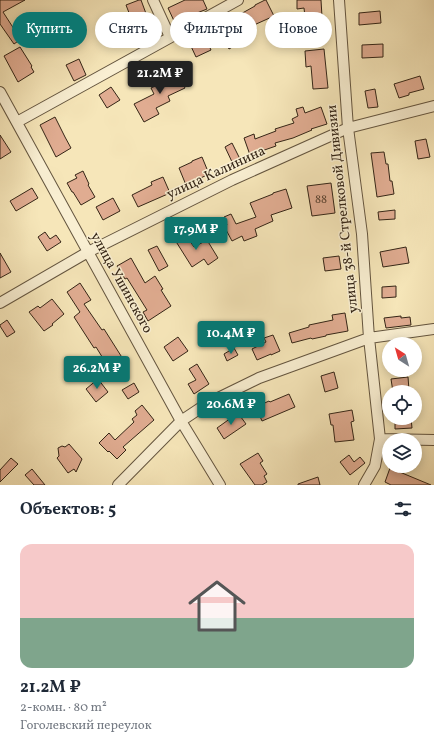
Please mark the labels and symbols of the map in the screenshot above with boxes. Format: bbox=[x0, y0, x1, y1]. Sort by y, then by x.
pin: 21.2M ₽ bbox=[123, 61, 197, 95]
street label: улица 38-й Стрелковой Дивизии bbox=[323, 104, 363, 314]
street label: улица Калинина bbox=[164, 142, 269, 204]
house number: 88 bbox=[315, 192, 327, 208]
pin: 17.9M ₽ bbox=[159, 217, 233, 251]
street label: улица Ушинского bbox=[85, 229, 157, 337]
pin: 10.4M ₽ bbox=[194, 321, 268, 355]
north arrow bbox=[382, 337, 422, 377]
pin: 26.2M ₽ bbox=[60, 356, 134, 390]
pin: 20.6M ₽ bbox=[194, 392, 268, 426]

